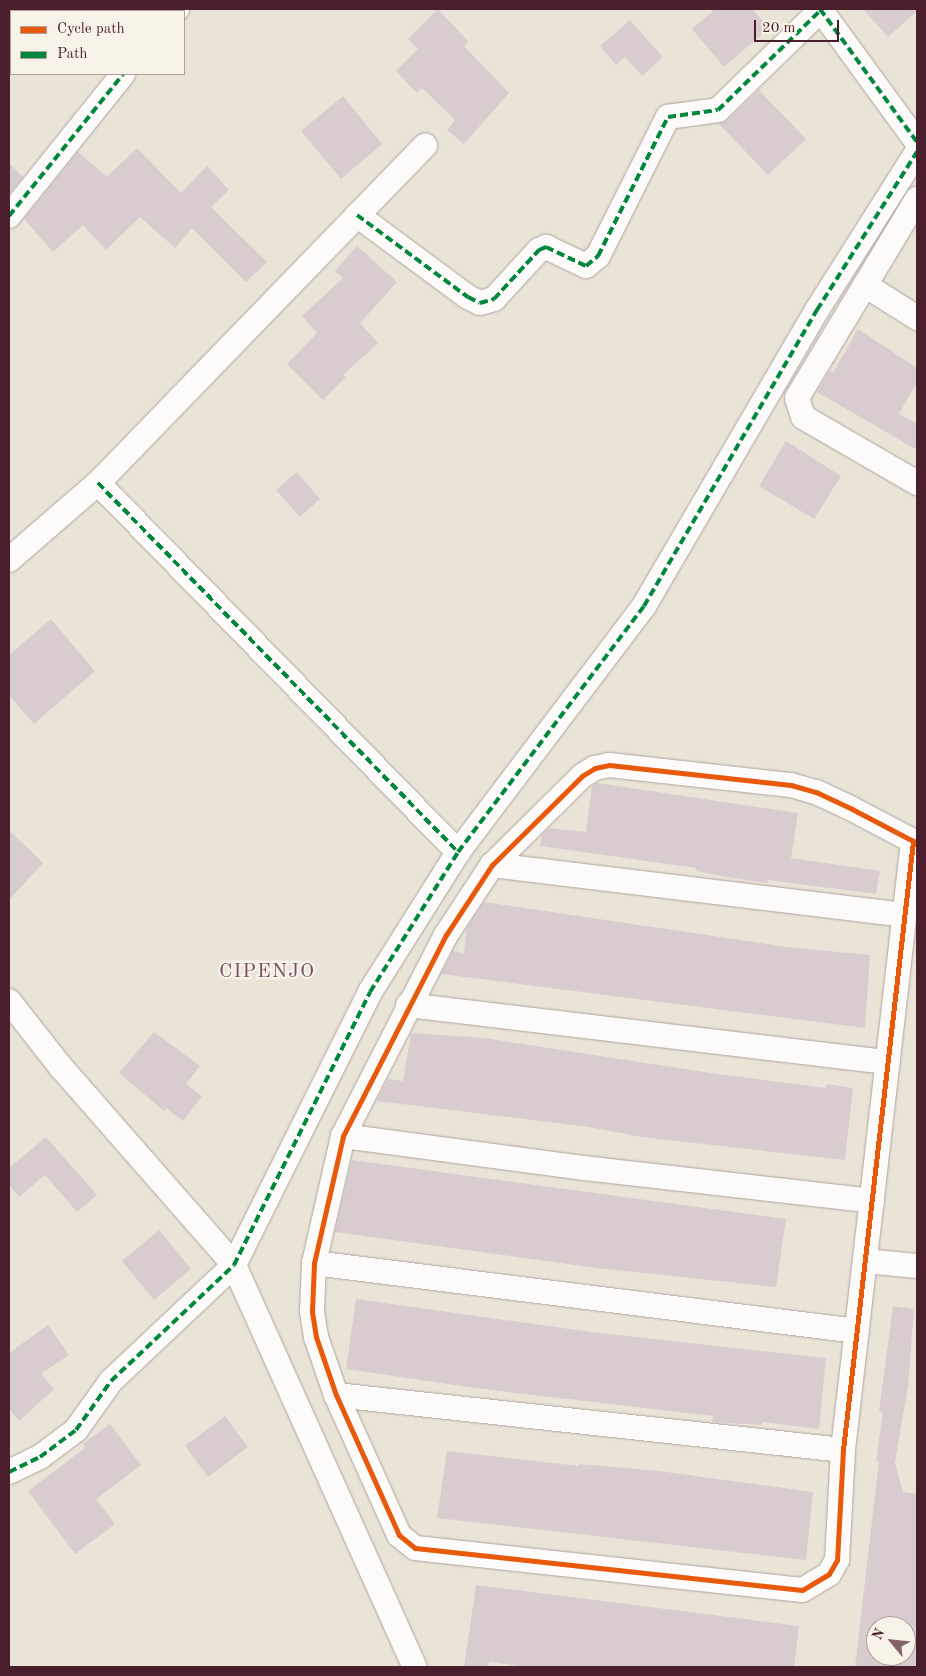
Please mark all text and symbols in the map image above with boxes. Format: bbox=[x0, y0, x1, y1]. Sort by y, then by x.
legend bbox=[10, 10, 185, 75]
scale bar bbox=[756, 10, 841, 42]
text: 20 m bbox=[762, 21, 796, 36]
text: Cycle path bbox=[57, 22, 125, 37]
text: Path bbox=[57, 47, 87, 62]
district label: CIPENJO bbox=[218, 960, 316, 984]
north arrow bbox=[866, 1616, 916, 1666]
text: N bbox=[870, 1626, 887, 1642]

